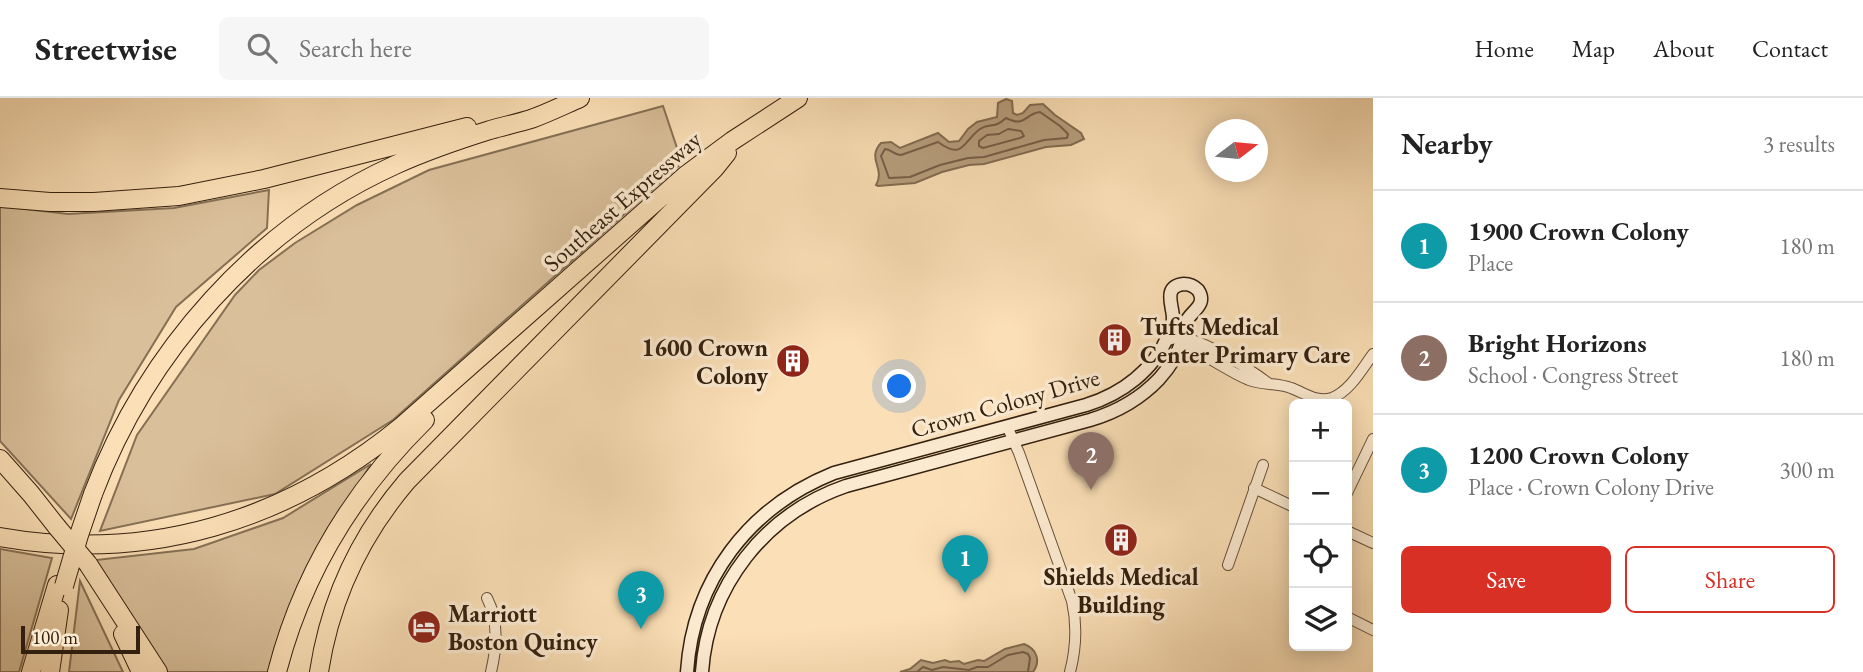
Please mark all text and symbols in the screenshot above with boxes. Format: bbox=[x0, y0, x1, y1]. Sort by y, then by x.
search box bbox=[219, 17, 709, 80]
text: Streetwise bbox=[35, 27, 177, 70]
icon: search bbox=[243, 29, 281, 67]
text: Search here bbox=[299, 31, 412, 65]
text: Home bbox=[1474, 33, 1534, 64]
text: Map bbox=[1572, 33, 1615, 64]
text: About bbox=[1653, 33, 1714, 64]
text: Contact bbox=[1752, 33, 1828, 64]
north arrow bbox=[1205, 119, 1268, 182]
street label: Southeast Expressway bbox=[536, 123, 708, 278]
text: Nearby bbox=[1401, 124, 1493, 163]
text: 3 results bbox=[1763, 129, 1835, 159]
text: 1900 Crown Colony bbox=[1468, 214, 1689, 248]
text: 1 bbox=[1418, 231, 1430, 261]
text: 180 m bbox=[1779, 231, 1835, 261]
text: Place bbox=[1468, 248, 1513, 278]
place label: Tufts Medical Center Primary Care bbox=[1140, 311, 1350, 371]
building icon: Tufts Medical Center Primary Care bbox=[1096, 321, 1134, 359]
text: Bright Horizons bbox=[1468, 326, 1647, 360]
place label: 1600 Crown Colony bbox=[642, 332, 768, 392]
building icon: 1600 Crown Colony bbox=[774, 342, 812, 380]
text: 2 bbox=[1418, 343, 1430, 373]
text: 180 m bbox=[1779, 343, 1835, 373]
text: School · Congress Street bbox=[1468, 360, 1678, 390]
street label: Crown Colony Drive bbox=[907, 361, 1103, 445]
your location bbox=[882, 369, 916, 403]
map controls bbox=[1289, 399, 1352, 651]
button: + bbox=[1289, 399, 1352, 462]
pin: 2 bbox=[1068, 432, 1114, 490]
text: 1200 Crown Colony bbox=[1468, 438, 1689, 472]
text: 3 bbox=[1418, 455, 1430, 485]
text: 300 m bbox=[1779, 455, 1835, 485]
button: − bbox=[1289, 462, 1352, 525]
text: Place · Crown Colony Drive bbox=[1468, 472, 1714, 502]
building icon: Shields Medical Building bbox=[1102, 521, 1140, 559]
button: locate bbox=[1289, 525, 1352, 588]
pin: 1 bbox=[942, 535, 988, 593]
button: Save bbox=[1401, 546, 1611, 613]
button: Share bbox=[1625, 546, 1835, 613]
place label: Shields Medical Building bbox=[1043, 561, 1199, 621]
pin: 3 bbox=[618, 571, 664, 629]
button: layers bbox=[1289, 588, 1352, 651]
place label: Marriott Boston Quincy bbox=[448, 598, 598, 658]
hotel icon: Marriott Boston Quincy bbox=[405, 608, 443, 646]
scale bar bbox=[21, 623, 140, 655]
text: 100 m bbox=[32, 625, 78, 650]

